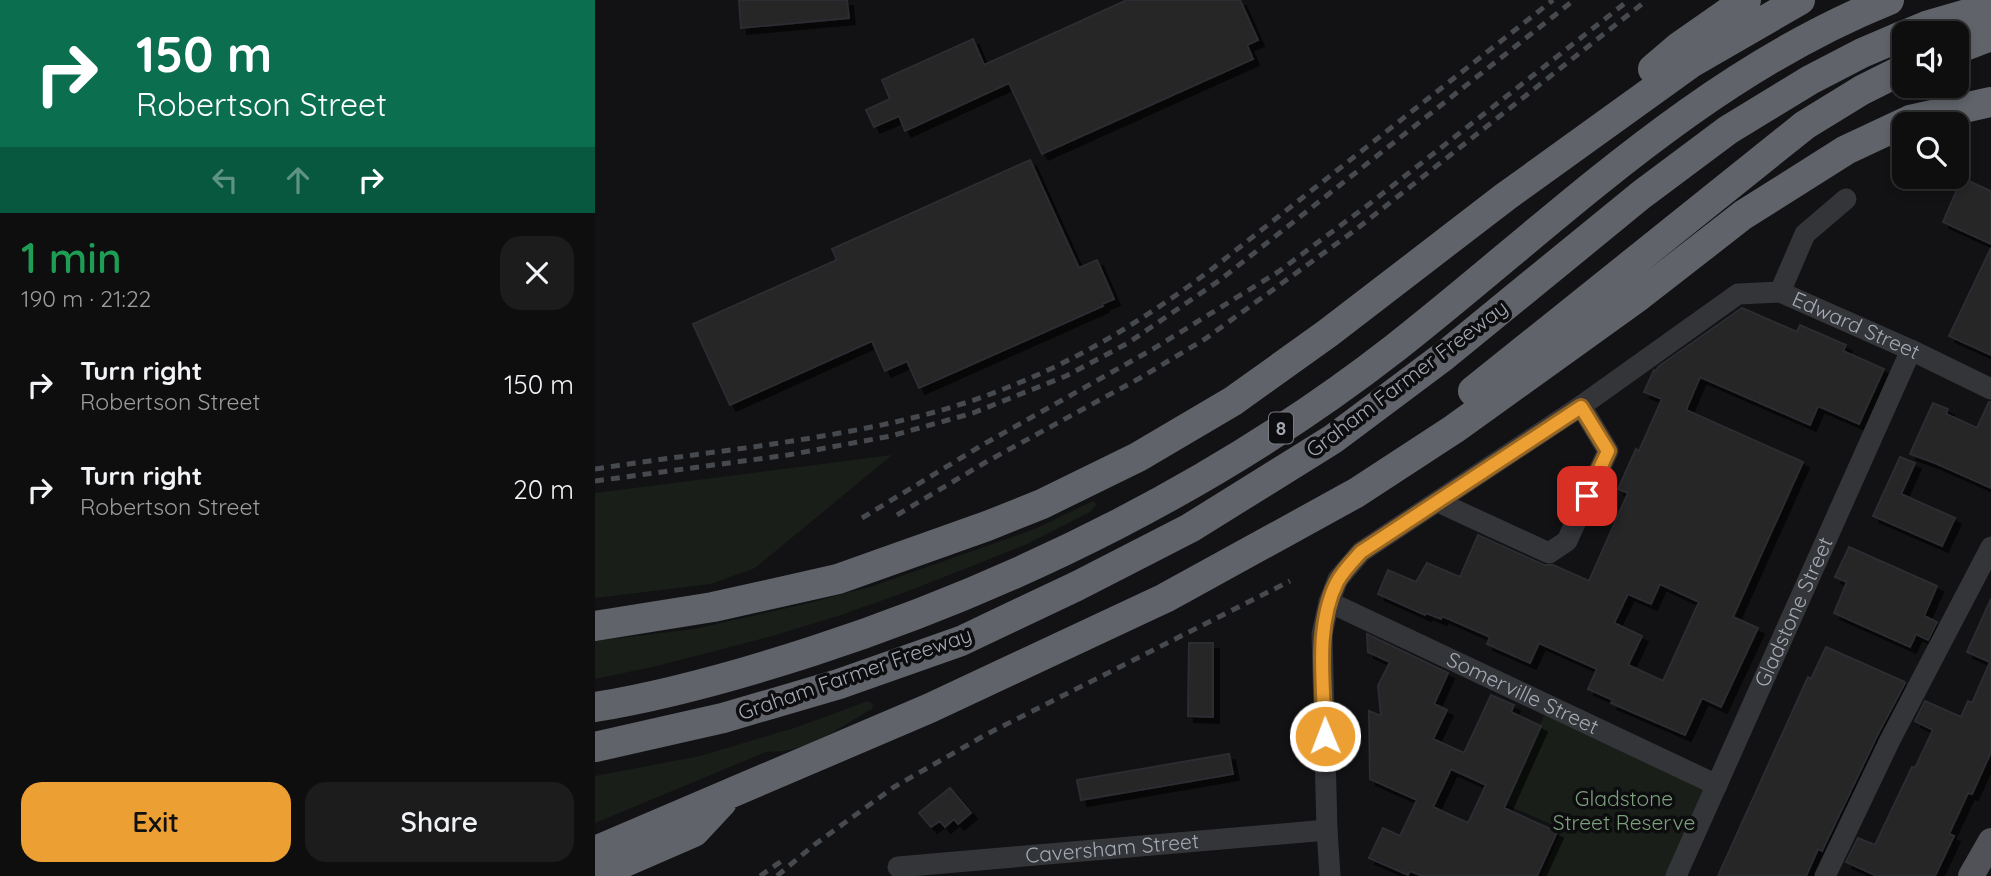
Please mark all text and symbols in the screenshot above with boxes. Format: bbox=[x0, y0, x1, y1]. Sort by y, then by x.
map controls bbox=[1892, 21, 1969, 189]
button: sound bbox=[1892, 21, 1969, 98]
text: 150 m bbox=[136, 23, 272, 84]
icon: right bbox=[21, 28, 112, 119]
text: Robertson Street bbox=[136, 84, 387, 124]
button: search bbox=[1892, 112, 1969, 189]
icon: left bbox=[206, 161, 244, 199]
icon: ahead bbox=[279, 161, 317, 199]
icon: right bbox=[352, 161, 390, 199]
text: 1 min bbox=[21, 231, 122, 284]
button: close bbox=[500, 236, 574, 310]
text: 190 m · 21:22 bbox=[21, 284, 151, 313]
street label: Edward Street bbox=[1789, 285, 1924, 364]
street label: Graham Farmer Freeway bbox=[1301, 294, 1512, 462]
text: Turn right bbox=[80, 354, 202, 387]
icon: right bbox=[21, 366, 59, 404]
text: 150 m bbox=[504, 368, 574, 401]
text: Robertson Street bbox=[80, 387, 260, 416]
road number: 8 bbox=[1269, 412, 1293, 444]
text: Turn right bbox=[80, 459, 202, 492]
pin bbox=[1557, 466, 1617, 526]
icon: right bbox=[21, 471, 59, 509]
text: 20 m bbox=[513, 473, 574, 506]
icon: arrive bbox=[1568, 477, 1606, 515]
text: Robertson Street bbox=[80, 492, 260, 521]
street label: Gladstone Street bbox=[1748, 533, 1838, 691]
street label: Graham Farmer Freeway bbox=[734, 621, 975, 725]
street label: Somerville Street bbox=[1443, 645, 1603, 739]
position arrow bbox=[1288, 699, 1362, 773]
button: Exit bbox=[21, 782, 291, 862]
button: Share bbox=[305, 782, 574, 862]
park label: Gladstone Street Reserve bbox=[1553, 785, 1695, 835]
street label: Caversham Street bbox=[1024, 827, 1200, 868]

